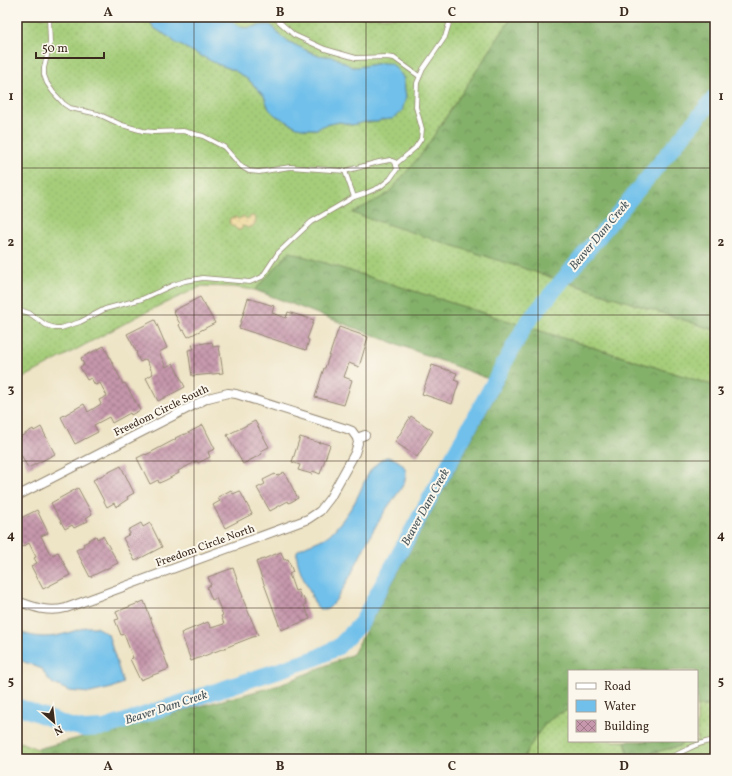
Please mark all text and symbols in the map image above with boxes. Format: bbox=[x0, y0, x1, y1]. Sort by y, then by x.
text: A bbox=[103, 4, 113, 22]
text: B bbox=[276, 4, 285, 22]
text: C bbox=[448, 4, 456, 22]
text: D bbox=[619, 4, 629, 22]
scale bar bbox=[36, 34, 104, 60]
text: 50 m bbox=[42, 41, 68, 57]
text: 1 bbox=[8, 88, 14, 106]
text: 1 bbox=[718, 88, 724, 106]
water label: Beaver Dam Creek bbox=[566, 197, 634, 274]
text: 2 bbox=[8, 234, 15, 252]
text: 2 bbox=[718, 234, 725, 252]
text: 3 bbox=[8, 381, 15, 399]
text: 3 bbox=[718, 381, 725, 399]
street label: Freedom Circle South bbox=[112, 382, 212, 441]
water label: Beaver Dam Creek bbox=[398, 466, 454, 549]
street label: Freedom Circle North bbox=[154, 521, 258, 571]
text: 4 bbox=[7, 527, 15, 545]
text: 4 bbox=[717, 527, 725, 545]
legend bbox=[568, 670, 698, 742]
text: 5 bbox=[8, 673, 14, 691]
text: 5 bbox=[718, 673, 724, 691]
text: Road bbox=[604, 679, 631, 695]
water label: Beaver Dam Creek bbox=[123, 687, 210, 729]
text: Water bbox=[604, 699, 636, 715]
north arrow bbox=[34, 702, 74, 742]
text: Building bbox=[604, 719, 649, 735]
text: N bbox=[51, 721, 65, 738]
text: A bbox=[103, 758, 113, 776]
text: B bbox=[276, 758, 285, 776]
text: C bbox=[448, 758, 456, 776]
text: D bbox=[619, 758, 629, 776]

